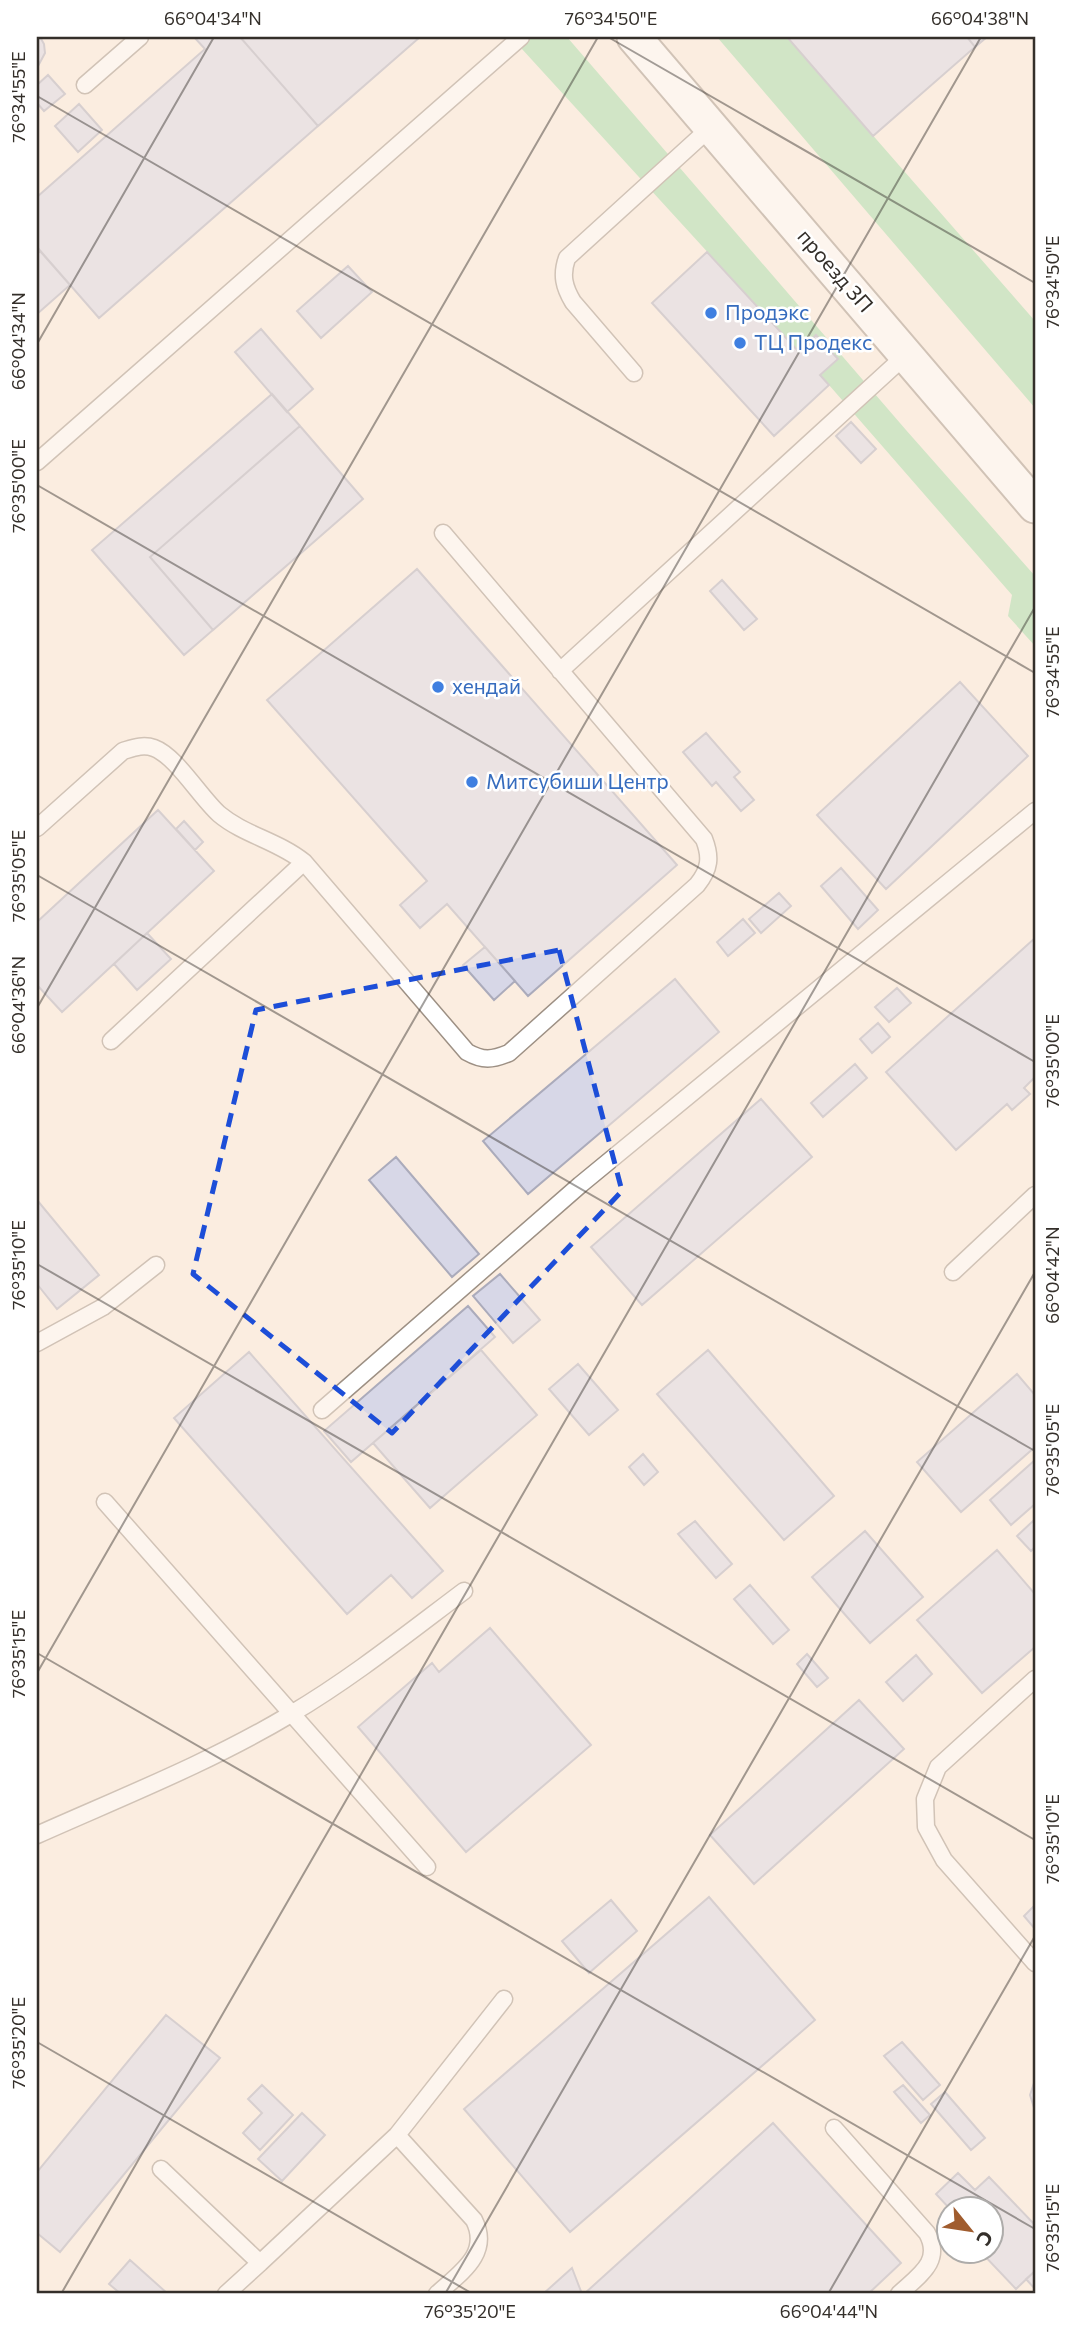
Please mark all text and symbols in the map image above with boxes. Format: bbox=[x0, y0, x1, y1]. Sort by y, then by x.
text: 66°04'34"N bbox=[164, 7, 262, 29]
text: 76°34'50"E bbox=[565, 7, 657, 29]
text: 66°04'38"N bbox=[931, 7, 1029, 29]
text: 76°34'55"E bbox=[7, 51, 29, 143]
street label: проезд 3П bbox=[793, 223, 879, 317]
text: 76°34'50"E bbox=[1041, 236, 1063, 328]
text: 66°04'34"N bbox=[7, 292, 29, 390]
place label: Продэкс bbox=[725, 299, 809, 324]
marker: Продэкс bbox=[703, 305, 719, 321]
place label: ТЦ Продекс bbox=[754, 329, 872, 354]
marker: ТЦ Продекс bbox=[732, 335, 748, 351]
text: 76°35'00"E bbox=[7, 439, 29, 533]
text: 76°34'55"E bbox=[1041, 626, 1063, 718]
place label: хендай bbox=[452, 673, 521, 698]
marker: хендай bbox=[430, 679, 446, 695]
place label: Митсубиши Центр bbox=[486, 768, 669, 793]
marker: Митсубиши Центр bbox=[464, 774, 480, 790]
text: 76°35'05"E bbox=[7, 830, 29, 922]
text: 66°04'36"N bbox=[7, 956, 29, 1054]
text: 76°35'00"E bbox=[1041, 1014, 1063, 1108]
text: 76°35'10"E bbox=[7, 1220, 29, 1310]
text: 66°04'42"N bbox=[1041, 1226, 1063, 1324]
text: 76°35'05"E bbox=[1041, 1404, 1063, 1496]
text: 76°35'15"E bbox=[7, 1610, 29, 1698]
text: 76°35'10"E bbox=[1041, 1794, 1063, 1884]
text: 76°35'20"E bbox=[7, 1997, 29, 2089]
text: 76°35'15"E bbox=[1041, 2184, 1063, 2272]
north arrow bbox=[936, 2194, 1006, 2264]
text: С bbox=[972, 2227, 998, 2250]
text: 76°35'20"E bbox=[424, 2300, 516, 2322]
text: 66°04'44"N bbox=[780, 2300, 878, 2322]

